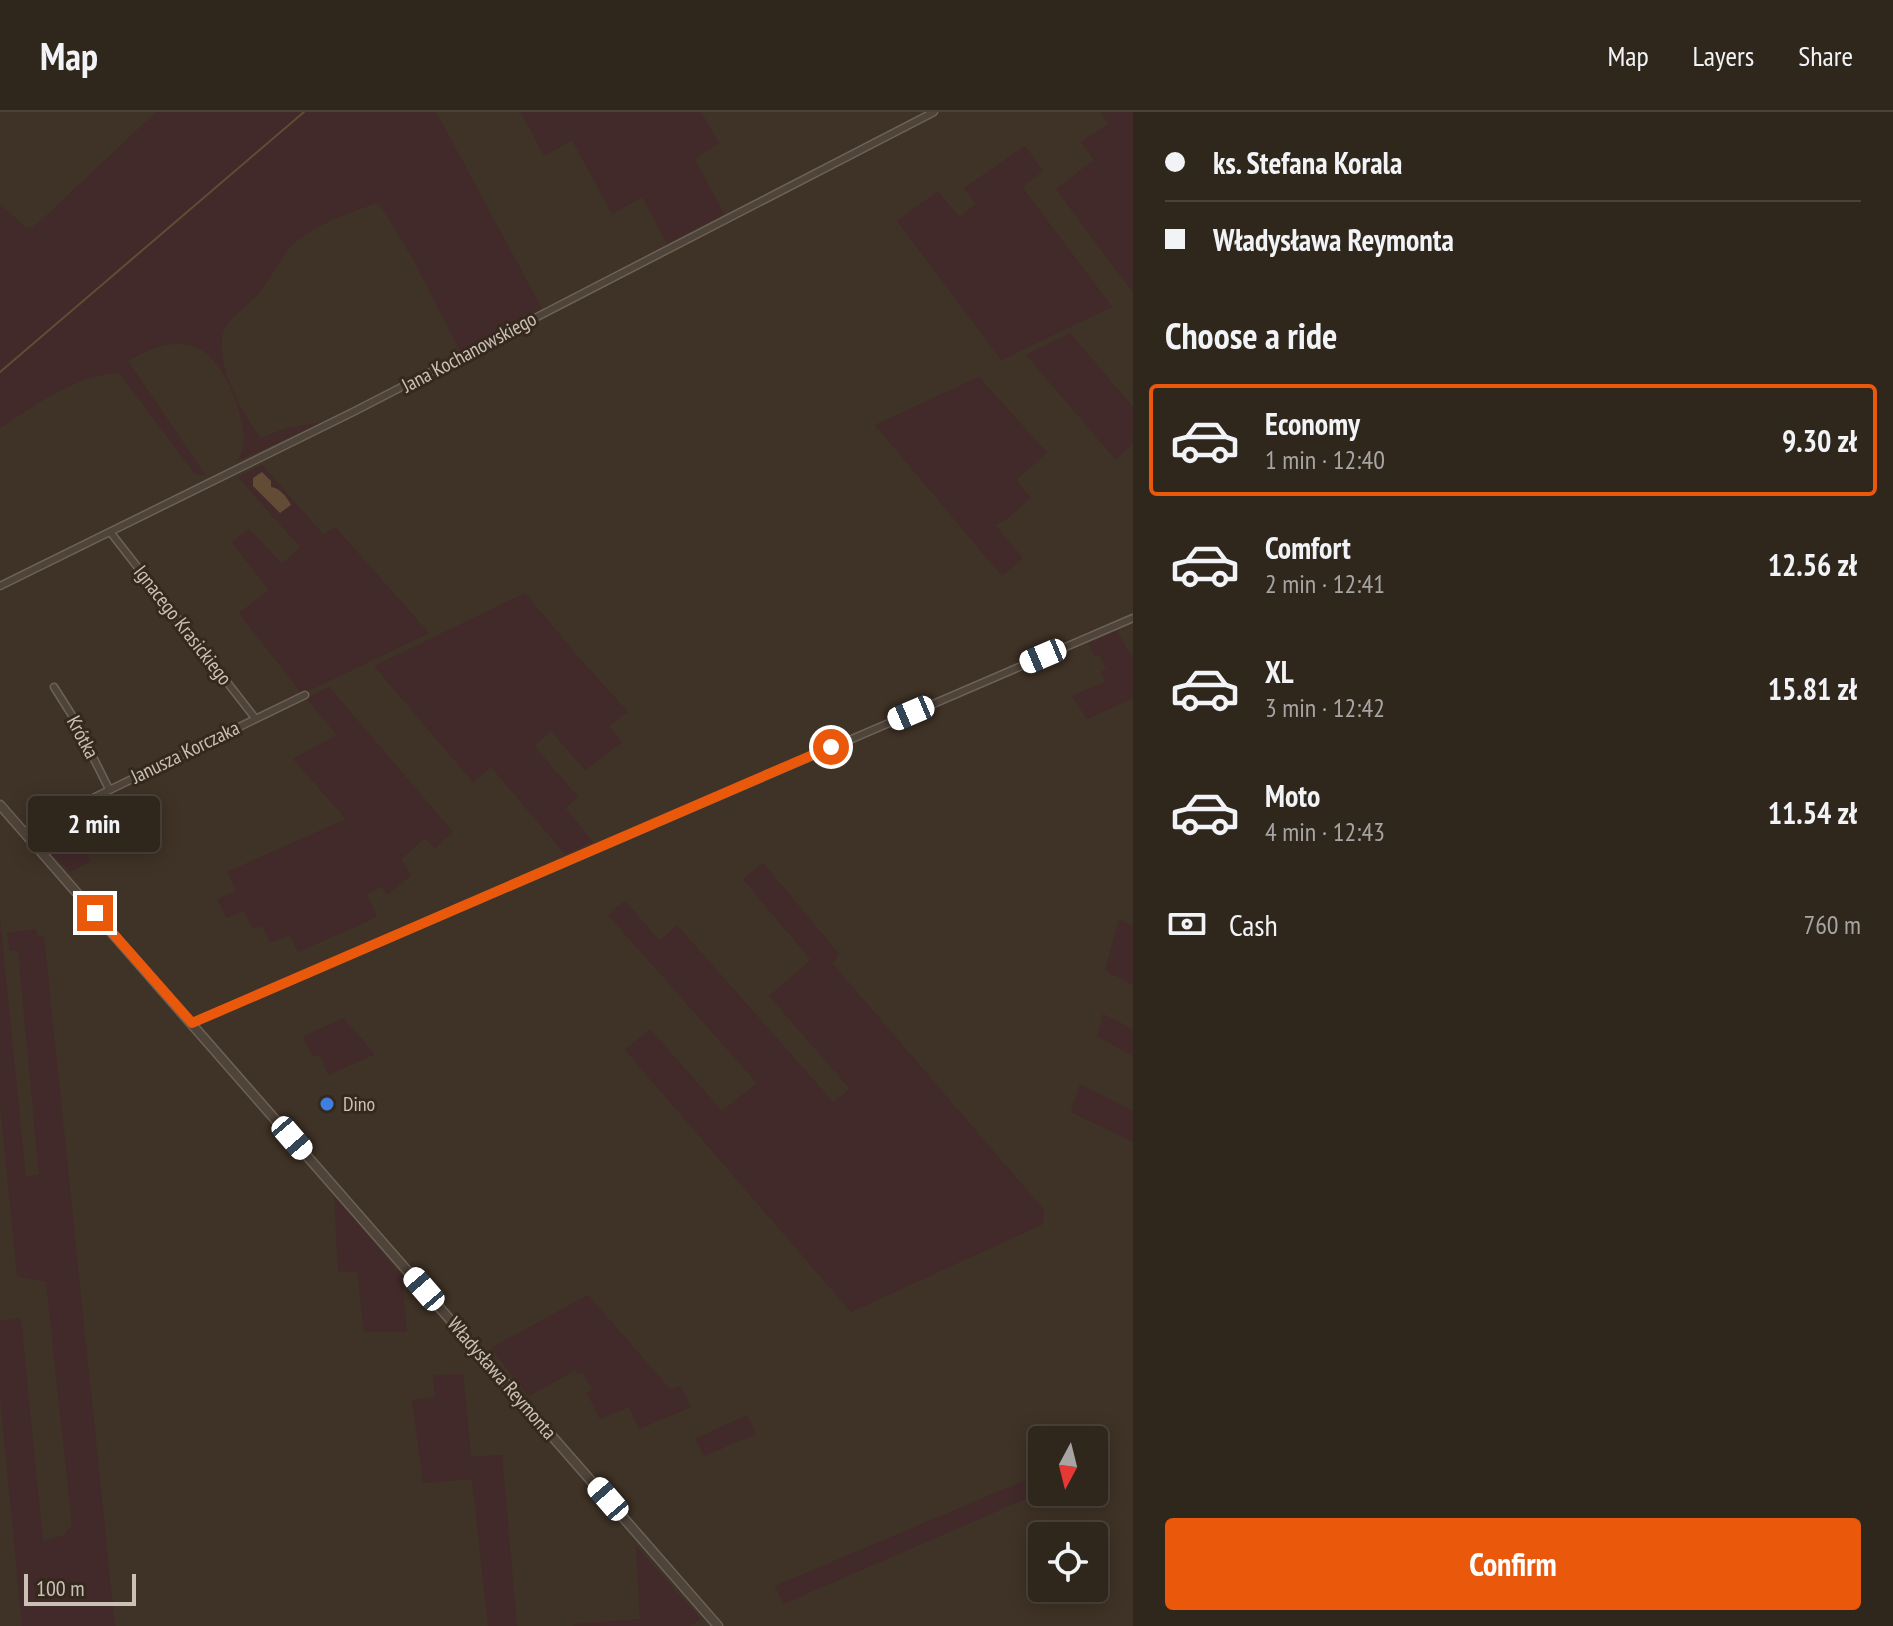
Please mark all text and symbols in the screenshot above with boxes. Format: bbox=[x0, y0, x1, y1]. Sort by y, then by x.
text: Map bbox=[40, 31, 98, 80]
text: Map bbox=[1607, 37, 1649, 74]
text: Layers bbox=[1693, 37, 1754, 74]
text: Share bbox=[1798, 37, 1853, 74]
text: ks. Stefana Korala bbox=[1213, 143, 1402, 182]
text: Władysława Reymonta bbox=[1213, 220, 1454, 259]
street label: Jana Kochanowskiego bbox=[396, 306, 541, 399]
text: Choose a ride bbox=[1165, 312, 1337, 359]
icon: car bbox=[1169, 404, 1241, 476]
text: Economy bbox=[1265, 404, 1360, 443]
text: 9.30 zł bbox=[1782, 421, 1857, 460]
text: 1 min · 12:40 bbox=[1265, 443, 1385, 476]
icon: car bbox=[1169, 528, 1241, 600]
text: Comfort bbox=[1265, 528, 1351, 567]
text: 12.56 zł bbox=[1768, 545, 1857, 584]
street label: Ignacego Krasickiego bbox=[128, 560, 238, 690]
text: 2 min · 12:41 bbox=[1265, 567, 1385, 600]
car bbox=[1016, 636, 1070, 676]
icon: car bbox=[1169, 652, 1241, 724]
text: XL bbox=[1265, 652, 1294, 691]
text: 15.81 zł bbox=[1768, 669, 1857, 708]
text: 3 min · 12:42 bbox=[1265, 691, 1385, 724]
car bbox=[884, 693, 938, 733]
street label: Krótka bbox=[61, 711, 105, 763]
street label: Janusza Korczaka bbox=[126, 715, 244, 790]
route start bbox=[813, 729, 849, 765]
icon: car bbox=[1169, 776, 1241, 848]
text: Moto bbox=[1265, 776, 1320, 815]
text: 11.54 zł bbox=[1768, 793, 1857, 832]
callout: 2 min bbox=[29, 797, 161, 853]
text: 2 min bbox=[68, 807, 120, 840]
text: 4 min · 12:43 bbox=[1265, 815, 1385, 848]
route end bbox=[77, 895, 113, 931]
icon: cash bbox=[1165, 902, 1209, 946]
text: Cash bbox=[1229, 905, 1278, 944]
text: 760 m bbox=[1803, 908, 1861, 941]
place label: Dino bbox=[343, 1091, 375, 1117]
marker: Dino bbox=[318, 1095, 336, 1113]
car bbox=[267, 1112, 317, 1164]
car bbox=[399, 1263, 449, 1315]
street label: Władysława Reymonta bbox=[442, 1311, 562, 1445]
north arrow bbox=[1028, 1426, 1108, 1506]
map controls bbox=[1028, 1426, 1108, 1602]
car bbox=[583, 1473, 633, 1525]
button: Confirm bbox=[1165, 1518, 1861, 1610]
button: locate bbox=[1028, 1522, 1108, 1602]
scale bar bbox=[24, 1570, 136, 1606]
text: 100 m bbox=[36, 1574, 85, 1602]

